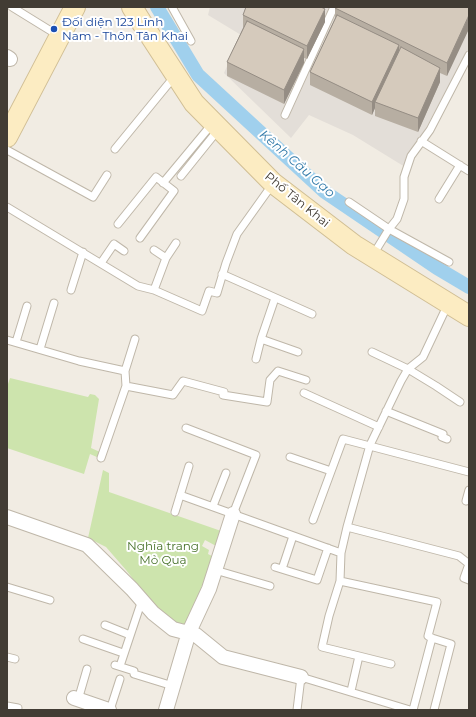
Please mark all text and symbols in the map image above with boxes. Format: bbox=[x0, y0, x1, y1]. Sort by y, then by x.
place label: Đối diện 123 Lĩnh Nam - Thôn Tân Khai bbox=[62, 15, 188, 43]
marker: Đối diện 123 Lĩnh Nam - Thôn Tân Khai bbox=[49, 24, 59, 34]
water label: Kênh Cầu Gạo bbox=[256, 127, 338, 201]
street label: Phố Tân Khai bbox=[262, 169, 332, 231]
park label: Nghĩa trang Mỏ Quạ bbox=[127, 539, 199, 567]

